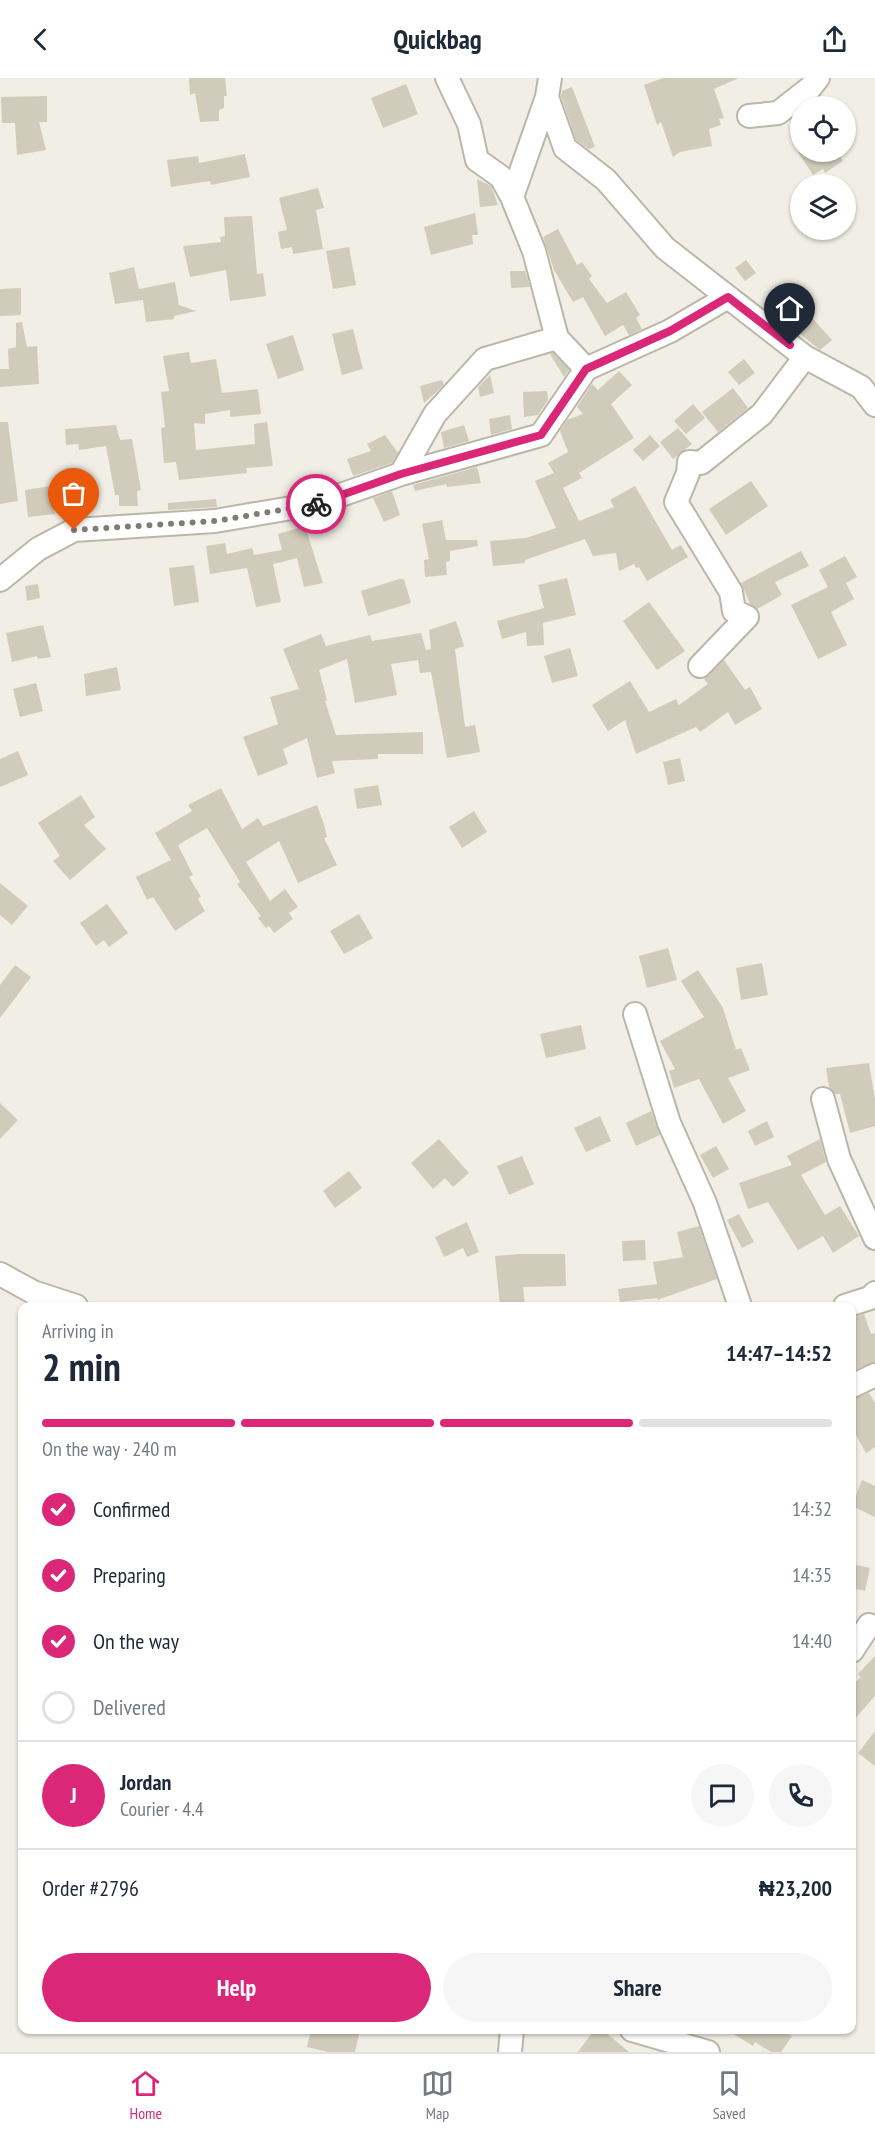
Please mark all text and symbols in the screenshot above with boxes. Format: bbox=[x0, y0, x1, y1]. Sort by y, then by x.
text: Quickbag bbox=[393, 22, 482, 56]
icon: back bbox=[24, 23, 57, 56]
icon: share bbox=[818, 23, 851, 56]
map controls bbox=[790, 96, 856, 240]
button: locate bbox=[790, 96, 856, 162]
button: layers bbox=[790, 174, 856, 240]
pin bbox=[764, 283, 815, 345]
icon: home bbox=[773, 292, 806, 325]
pin bbox=[48, 468, 99, 530]
courier bbox=[286, 474, 346, 534]
icon: bag bbox=[57, 477, 90, 510]
icon: bike bbox=[300, 488, 333, 521]
text: Arriving in bbox=[42, 1318, 114, 1344]
text: 14:47–14:52 bbox=[726, 1339, 832, 1367]
text: 2 min bbox=[42, 1341, 121, 1392]
text: On the way · 240 m bbox=[42, 1436, 177, 1462]
icon: check bbox=[42, 1493, 75, 1526]
text: Confirmed bbox=[93, 1495, 170, 1523]
text: 14:32 bbox=[792, 1496, 832, 1522]
icon: check bbox=[42, 1559, 75, 1592]
text: Preparing bbox=[93, 1561, 166, 1589]
text: 14:35 bbox=[792, 1562, 832, 1588]
icon: check bbox=[42, 1625, 75, 1658]
text: On the way bbox=[93, 1627, 179, 1655]
text: 14:40 bbox=[792, 1628, 832, 1654]
text: Delivered bbox=[93, 1693, 166, 1721]
button: chat bbox=[691, 1764, 754, 1827]
button: phone bbox=[769, 1764, 832, 1827]
text: Jordan bbox=[120, 1768, 171, 1796]
text: J bbox=[70, 1781, 77, 1809]
text: Courier · 4.4 bbox=[120, 1796, 204, 1822]
text: Order #2796 bbox=[42, 1874, 139, 1902]
text: ₦23,200 bbox=[759, 1874, 832, 1902]
button: Help bbox=[42, 1953, 431, 2022]
button: Share bbox=[443, 1953, 832, 2022]
tab: Home bbox=[129, 2067, 162, 2123]
tab: Map bbox=[421, 2067, 454, 2123]
tab: Saved bbox=[713, 2067, 746, 2123]

